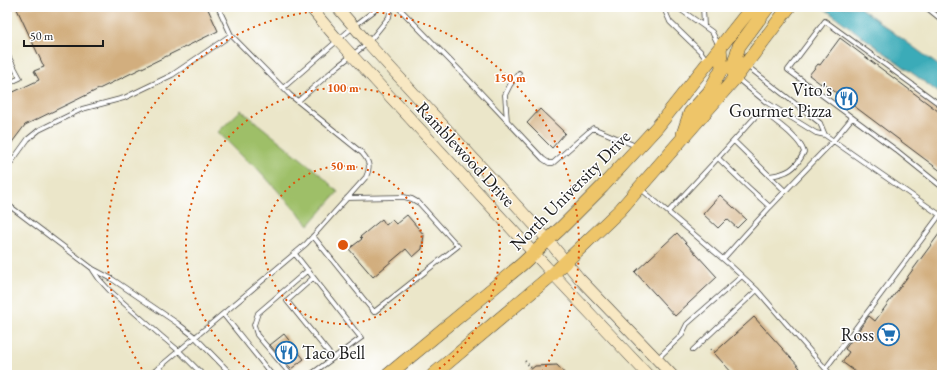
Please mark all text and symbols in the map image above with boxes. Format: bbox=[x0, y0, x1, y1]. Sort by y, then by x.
scale bar bbox=[24, 22, 103, 48]
text: 50 m bbox=[30, 28, 54, 44]
text: 150 m bbox=[494, 70, 526, 86]
place label: Vito's Gourmet Pizza bbox=[729, 78, 833, 122]
text: 100 m bbox=[327, 80, 359, 96]
restaurant icon: Vito's Gourmet Pizza bbox=[834, 86, 860, 112]
street label: Ramblewood Drive bbox=[411, 97, 521, 211]
street label: North University Drive bbox=[505, 125, 635, 255]
text: 50 m bbox=[330, 158, 356, 174]
centre of rings bbox=[336, 238, 350, 252]
supermarket icon: Ross bbox=[876, 321, 902, 347]
place label: Ross bbox=[841, 323, 874, 346]
restaurant icon: Taco Bell bbox=[274, 339, 300, 365]
place label: Taco Bell bbox=[302, 341, 365, 364]

